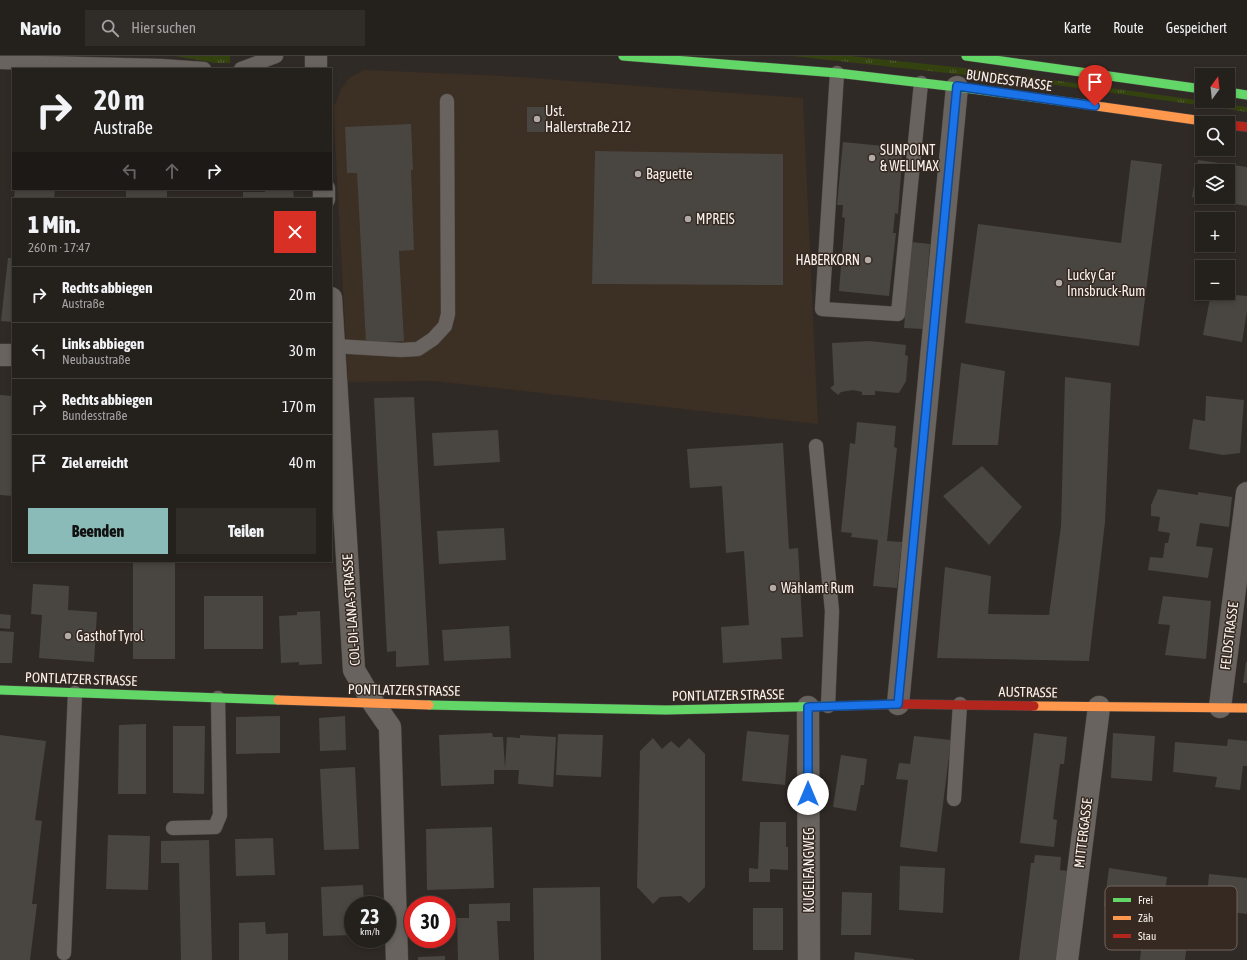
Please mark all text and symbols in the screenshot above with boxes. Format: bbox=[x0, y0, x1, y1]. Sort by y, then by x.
search box bbox=[85, 10, 365, 46]
text: Navio bbox=[20, 17, 61, 39]
icon: search bbox=[99, 17, 121, 39]
text: Hier suchen bbox=[131, 19, 196, 36]
text: Karte bbox=[1064, 20, 1091, 36]
text: Route bbox=[1113, 20, 1144, 36]
text: Gespeichert bbox=[1166, 20, 1227, 36]
pin bbox=[1078, 65, 1112, 106]
street label: BUNDESSTRASSE bbox=[965, 66, 1053, 94]
north arrow bbox=[1195, 68, 1235, 108]
map controls bbox=[1195, 68, 1235, 300]
icon: arrive bbox=[1084, 71, 1106, 93]
icon: right bbox=[28, 84, 80, 136]
text: 20 m bbox=[94, 84, 144, 116]
place label: Ust. Hallerstraße 212 bbox=[545, 103, 631, 135]
marker: Ust. Hallerstraße 212 bbox=[532, 114, 542, 124]
button: search bbox=[1195, 116, 1235, 156]
text: Austraße bbox=[94, 117, 153, 138]
place label: SUNPOINT & WELLMAX bbox=[880, 142, 939, 174]
marker: SUNPOINT & WELLMAX bbox=[867, 153, 877, 163]
icon: left bbox=[119, 160, 141, 182]
icon: ahead bbox=[161, 160, 183, 182]
icon: right bbox=[203, 160, 225, 182]
button: layers bbox=[1195, 164, 1235, 204]
place label: Baguette bbox=[646, 166, 693, 182]
marker: Baguette bbox=[633, 169, 643, 179]
text: 1 Min. bbox=[28, 211, 80, 238]
button: close bbox=[274, 211, 316, 253]
place label: MPREIS bbox=[696, 211, 735, 227]
button: + bbox=[1195, 212, 1235, 252]
marker: MPREIS bbox=[683, 214, 693, 224]
text: 260 m · 17:47 bbox=[28, 240, 91, 255]
place label: HABERKORN bbox=[796, 252, 860, 268]
marker: HABERKORN bbox=[863, 255, 873, 265]
button: − bbox=[1195, 260, 1235, 300]
place label: Lucky Car Innsbruck-Rum bbox=[1067, 267, 1145, 299]
marker: Lucky Car Innsbruck-Rum bbox=[1054, 278, 1064, 288]
text: Rechts abbiegen bbox=[62, 279, 152, 296]
icon: right bbox=[28, 284, 50, 306]
text: 20 m bbox=[289, 286, 316, 303]
text: Austraße bbox=[62, 296, 105, 311]
text: Links abbiegen bbox=[62, 335, 144, 352]
icon: left bbox=[28, 340, 50, 362]
text: 30 m bbox=[289, 342, 316, 359]
text: Neubaustraße bbox=[62, 352, 130, 367]
text: Rechts abbiegen bbox=[62, 391, 152, 408]
icon: right bbox=[28, 396, 50, 418]
text: 170 m bbox=[282, 398, 316, 415]
text: Bundesstraße bbox=[62, 408, 127, 423]
icon: arrive bbox=[28, 452, 50, 474]
text: Ziel erreicht bbox=[62, 454, 128, 471]
text: 40 m bbox=[289, 454, 316, 471]
button: Beenden bbox=[28, 508, 168, 554]
button: Teilen bbox=[176, 508, 316, 554]
street label: COL-DI-LANA-STRASSE bbox=[339, 554, 363, 666]
place label: Wählamt Rum bbox=[781, 580, 854, 596]
marker: Wählamt Rum bbox=[768, 583, 778, 593]
street label: FELDSTRASSE bbox=[1217, 601, 1241, 671]
place label: Gasthof Tyrol bbox=[76, 628, 144, 644]
marker: Gasthof Tyrol bbox=[63, 631, 73, 641]
street label: PONTLATZER STRASSE bbox=[25, 669, 137, 689]
street label: PONTLATZER STRASSE bbox=[348, 681, 460, 699]
street label: AUSTRASSE bbox=[998, 683, 1058, 701]
street label: PONTLATZER STRASSE bbox=[672, 686, 784, 704]
position arrow bbox=[787, 773, 829, 815]
street label: MITTERGASSE bbox=[1071, 797, 1095, 869]
street label: KUGELFANGWEG bbox=[801, 827, 817, 913]
legend bbox=[1105, 886, 1237, 950]
text: Frei bbox=[1138, 894, 1153, 906]
speed limit sign: 30 bbox=[404, 896, 456, 948]
text: 23 bbox=[361, 905, 379, 928]
text: Zäh bbox=[1138, 912, 1153, 924]
text: km/h bbox=[360, 926, 380, 937]
text: Stau bbox=[1138, 930, 1156, 942]

